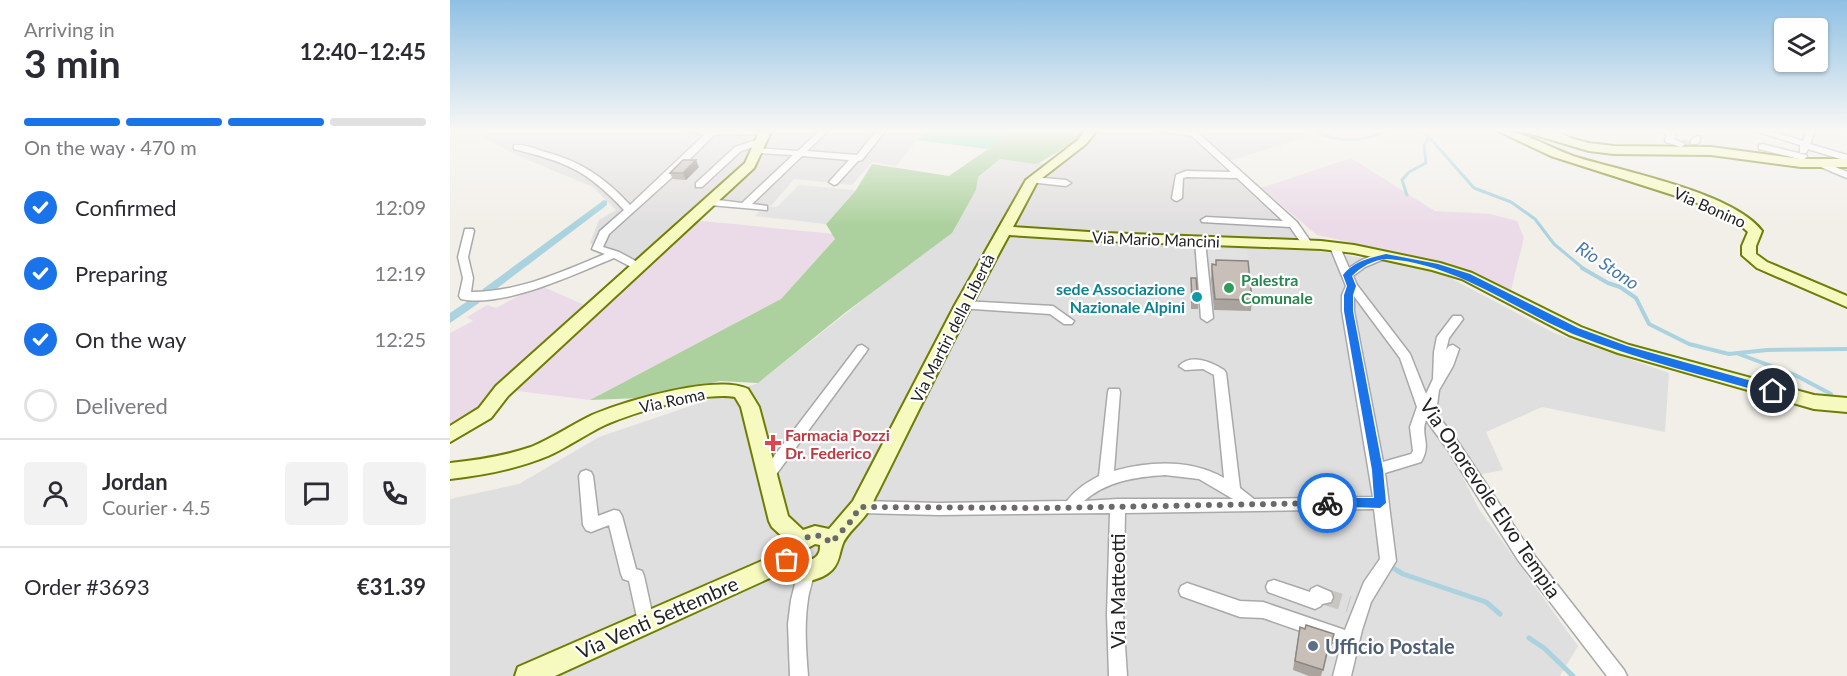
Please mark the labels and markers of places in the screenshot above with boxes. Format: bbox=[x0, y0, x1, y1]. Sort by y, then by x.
place label: Palestra Comunale bbox=[1241, 270, 1313, 307]
place label: sede Associazione Nazionale Alpini bbox=[1056, 279, 1185, 316]
marker: Palestra Comunale bbox=[1222, 281, 1236, 295]
marker: sede Associazione Nazionale Alpini bbox=[1190, 290, 1204, 304]
pin bbox=[1747, 365, 1798, 416]
place label: Farmacia Pozzi Dr. Federico bbox=[785, 425, 890, 462]
marker: Farmacia Pozzi Dr. Federico bbox=[766, 436, 780, 450]
pin bbox=[761, 534, 812, 585]
place label: Ufficio Postale bbox=[1325, 634, 1455, 658]
marker: Ufficio Postale bbox=[1306, 639, 1320, 653]

